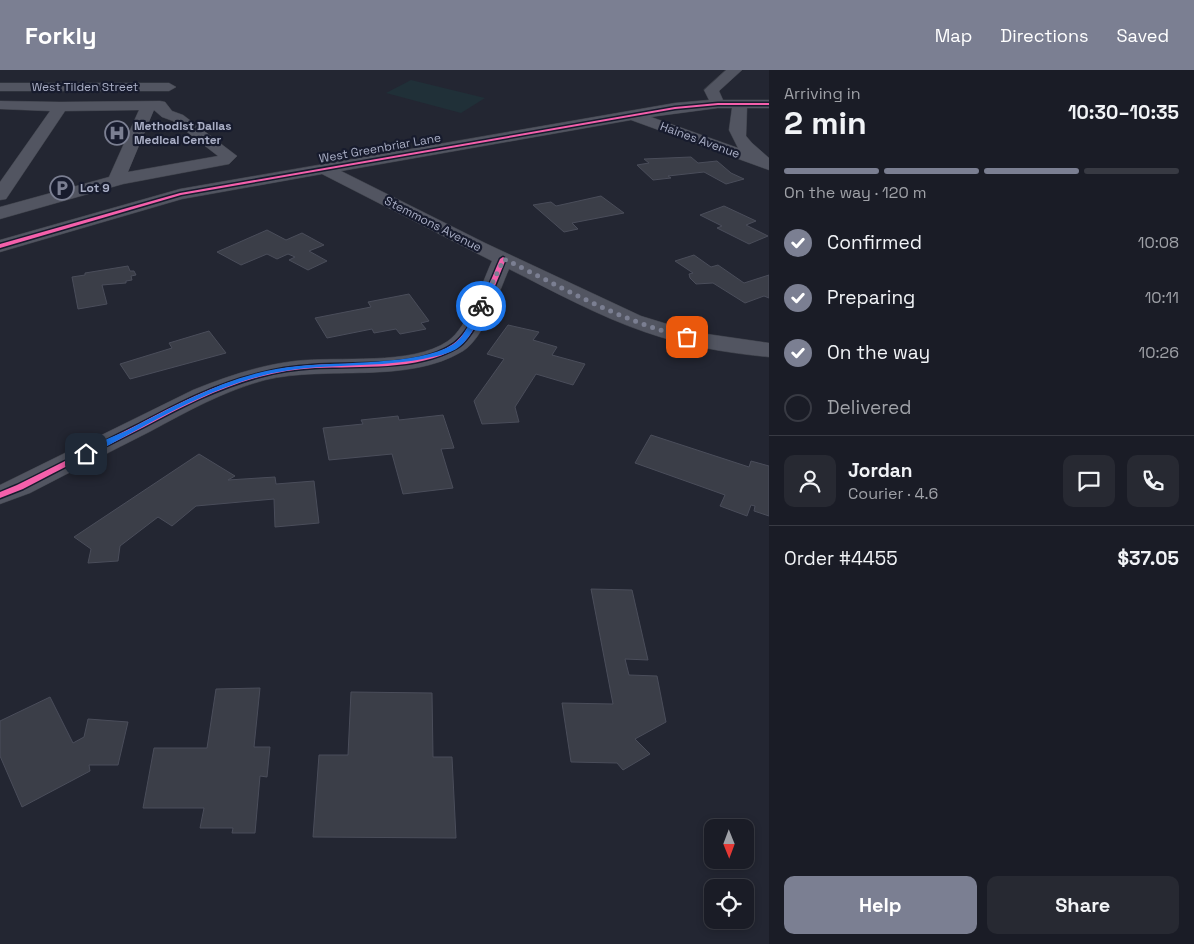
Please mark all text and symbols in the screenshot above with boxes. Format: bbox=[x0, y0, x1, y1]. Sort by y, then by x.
text: Forkly bbox=[25, 20, 97, 51]
text: Map bbox=[935, 24, 972, 47]
text: Directions bbox=[1000, 24, 1089, 47]
text: Saved bbox=[1117, 24, 1169, 47]
street label: West Tilden Street bbox=[32, 79, 138, 95]
text: Arriving in bbox=[784, 83, 861, 104]
text: 10:30–10:35 bbox=[1068, 100, 1179, 125]
text: 2 min bbox=[784, 103, 867, 143]
place label: Methodist Dallas Medical Center bbox=[134, 118, 232, 148]
street label: Haines Avenue bbox=[658, 118, 742, 162]
hospital icon: Methodist Dallas Medical Center bbox=[104, 120, 130, 146]
street label: West Greenbriar Lane bbox=[318, 129, 442, 167]
parking icon: Lot 9 bbox=[49, 175, 75, 201]
place label: Lot 9 bbox=[80, 180, 110, 196]
text: On the way · 120 m bbox=[784, 182, 927, 203]
street label: Stemmons Avenue bbox=[382, 193, 484, 255]
icon: check bbox=[784, 229, 812, 257]
text: Confirmed bbox=[827, 230, 922, 255]
text: 10:08 bbox=[1138, 232, 1179, 253]
courier bbox=[456, 281, 506, 331]
icon: check bbox=[784, 284, 812, 312]
text: Preparing bbox=[827, 285, 915, 310]
text: 10:11 bbox=[1145, 287, 1179, 308]
icon: bike bbox=[467, 292, 495, 320]
pin bbox=[666, 316, 708, 358]
icon: bag bbox=[673, 323, 701, 351]
icon: check bbox=[784, 339, 812, 367]
text: On the way bbox=[827, 340, 930, 365]
text: 10:26 bbox=[1139, 342, 1179, 363]
text: Delivered bbox=[827, 395, 912, 420]
pin bbox=[65, 433, 107, 475]
icon: home bbox=[72, 440, 100, 468]
button: person bbox=[784, 455, 836, 507]
button: chat bbox=[1063, 455, 1115, 507]
button: phone bbox=[1127, 455, 1179, 507]
text: Jordan bbox=[848, 458, 913, 483]
text: Courier · 4.6 bbox=[848, 483, 938, 504]
text: Order #4455 bbox=[784, 546, 898, 571]
text: $37.05 bbox=[1118, 546, 1179, 571]
north arrow bbox=[704, 819, 754, 869]
map controls bbox=[704, 819, 754, 929]
button: Help bbox=[784, 876, 977, 934]
button: Share bbox=[987, 876, 1179, 934]
button: locate bbox=[704, 879, 754, 929]

